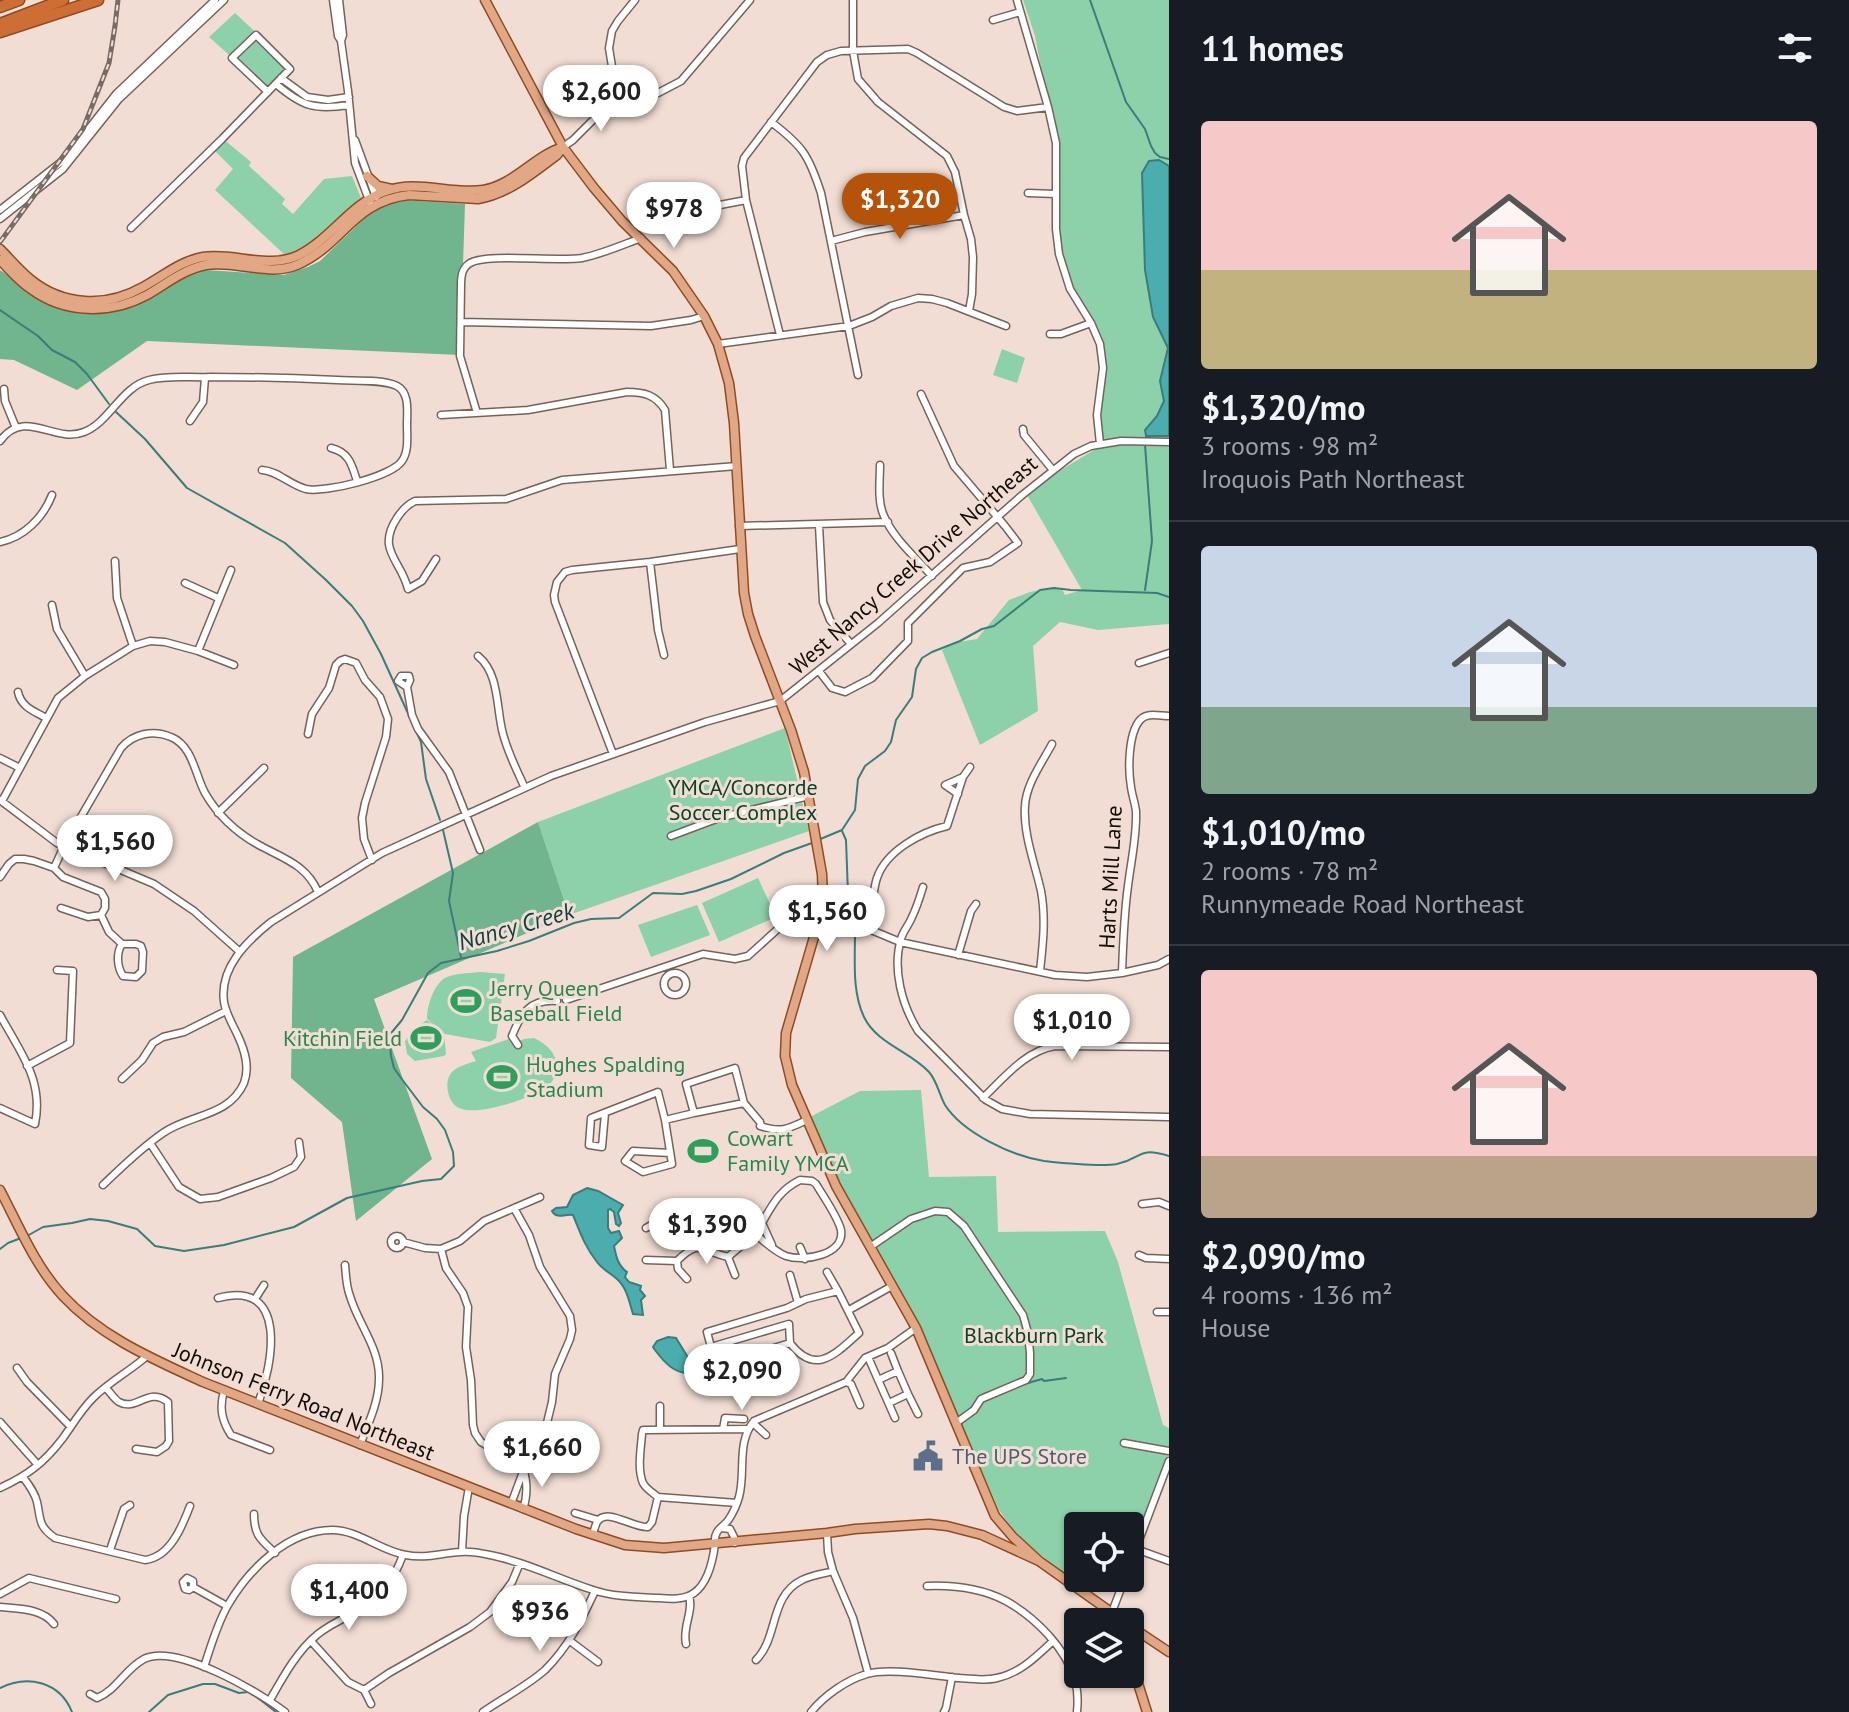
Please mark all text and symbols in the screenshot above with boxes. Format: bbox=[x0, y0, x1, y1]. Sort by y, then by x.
text: 11 homes bbox=[1201, 26, 1344, 70]
icon: filters bbox=[1773, 26, 1817, 70]
pin: $2,600 bbox=[536, 65, 666, 133]
text: $2,600 bbox=[561, 74, 641, 107]
pin: $1,320 bbox=[835, 173, 965, 241]
icon: home bbox=[1437, 173, 1581, 317]
pin: $978 bbox=[627, 182, 721, 250]
text: $1,320 bbox=[860, 182, 940, 215]
text: $978 bbox=[645, 191, 703, 224]
text: $1,320/mo bbox=[1201, 385, 1365, 429]
text: 3 rooms · 98 m² bbox=[1201, 429, 1378, 462]
street label: West Nancy Creek Drive Northeast bbox=[783, 449, 1043, 680]
text: Iroquois Path Northeast bbox=[1201, 462, 1465, 495]
icon: home bbox=[1437, 598, 1581, 742]
park label: YMCA/Concorde Soccer Complex bbox=[668, 773, 818, 826]
street label: Harts Mill Lane bbox=[1092, 805, 1128, 949]
text: $1,010/mo bbox=[1201, 810, 1365, 854]
pin: $1,560 bbox=[50, 815, 180, 883]
text: $1,560 bbox=[75, 824, 155, 857]
text: 2 rooms · 78 m² bbox=[1201, 854, 1378, 887]
pin: $1,560 bbox=[762, 885, 892, 953]
text: Runnymeade Road Northeast bbox=[1201, 887, 1524, 920]
water label: Nancy Creek bbox=[454, 894, 579, 957]
text: $1,560 bbox=[787, 894, 867, 927]
place label: Jerry Queen Baseball Field bbox=[489, 974, 622, 1027]
sports icon: Jerry Queen Baseball Field bbox=[449, 984, 483, 1018]
pin: $1,010 bbox=[1007, 994, 1137, 1062]
text: $1,010 bbox=[1032, 1003, 1112, 1036]
sports icon: Kitchin Field bbox=[409, 1021, 443, 1055]
icon: home bbox=[1437, 1022, 1581, 1166]
place label: Kitchin Field bbox=[283, 1024, 402, 1052]
place label: Hughes Spalding Stadium bbox=[526, 1050, 685, 1103]
sports icon: Hughes Spalding Stadium bbox=[485, 1060, 519, 1094]
place label: Cowart Family YMCA bbox=[727, 1124, 849, 1177]
sports icon: Cowart Family YMCA bbox=[686, 1134, 720, 1168]
pin: $1,390 bbox=[642, 1198, 772, 1266]
text: $1,390 bbox=[667, 1207, 747, 1240]
text: $2,090/mo bbox=[1201, 1234, 1365, 1278]
text: 4 rooms · 136 m² bbox=[1201, 1278, 1393, 1311]
text: House bbox=[1201, 1311, 1271, 1344]
park label: Blackburn Park bbox=[964, 1321, 1105, 1349]
street label: Johnson Ferry Road Northeast bbox=[168, 1335, 439, 1467]
pin: $2,090 bbox=[677, 1344, 807, 1412]
text: $2,090 bbox=[702, 1353, 782, 1386]
pin: $1,660 bbox=[477, 1421, 607, 1489]
text: $1,660 bbox=[502, 1430, 582, 1463]
public building icon: The UPS Store bbox=[911, 1439, 945, 1473]
place label: The UPS Store bbox=[952, 1442, 1087, 1470]
map controls bbox=[1064, 1512, 1144, 1688]
button: locate bbox=[1064, 1512, 1144, 1592]
pin: $1,400 bbox=[284, 1564, 414, 1632]
text: $1,400 bbox=[309, 1573, 389, 1606]
pin: $936 bbox=[493, 1585, 587, 1653]
text: $936 bbox=[511, 1594, 569, 1627]
button: layers bbox=[1064, 1608, 1144, 1688]

